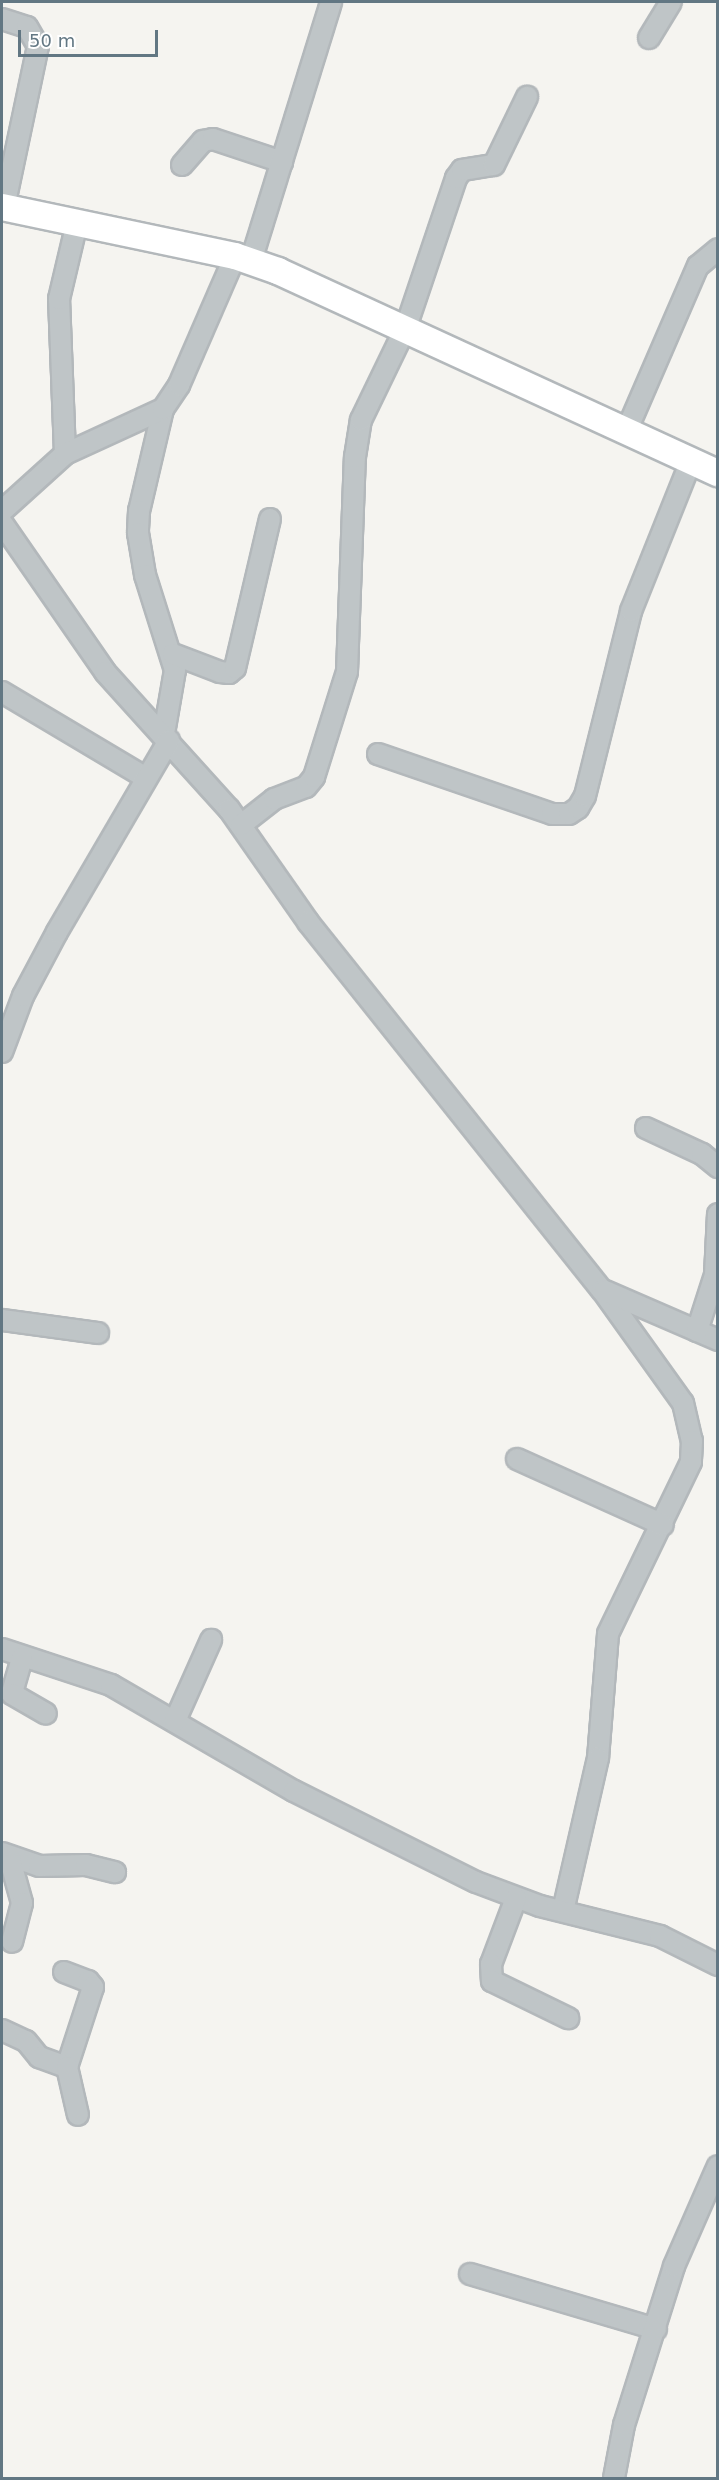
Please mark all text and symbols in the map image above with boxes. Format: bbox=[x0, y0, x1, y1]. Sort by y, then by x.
scale bar bbox=[21, 18, 160, 56]
text: 50 m bbox=[29, 30, 75, 51]

